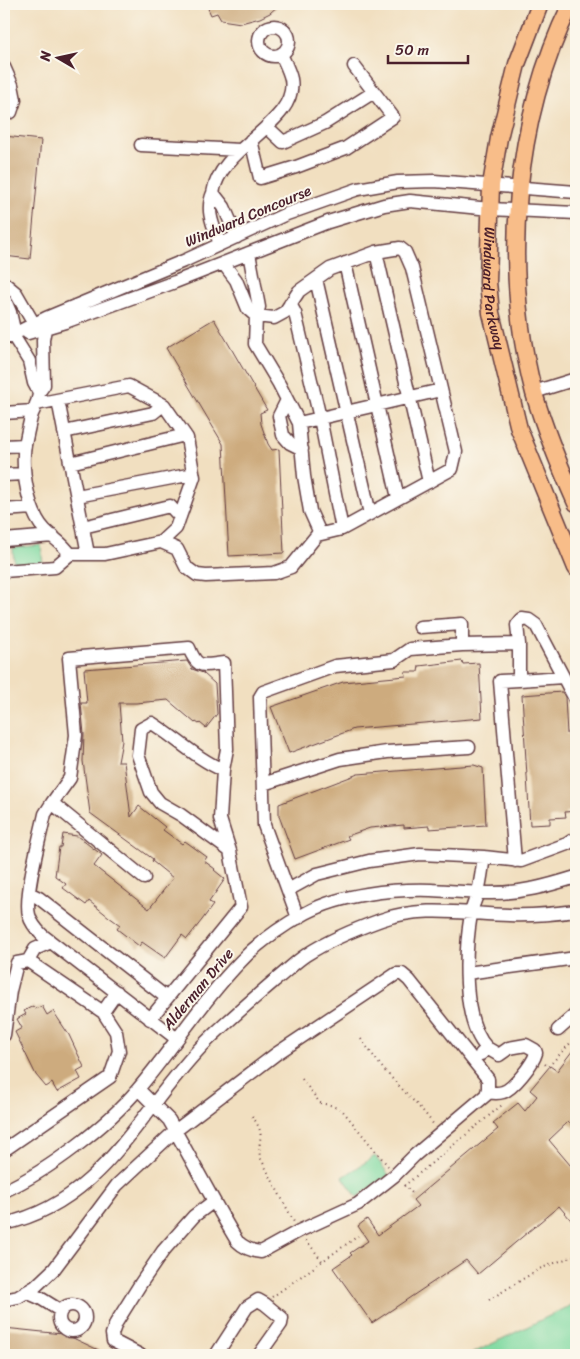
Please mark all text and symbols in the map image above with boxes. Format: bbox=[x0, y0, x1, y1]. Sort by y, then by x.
north arrow bbox=[32, 32, 82, 82]
scale bar bbox=[388, 32, 468, 64]
text: 50 m bbox=[395, 37, 430, 63]
text: N bbox=[32, 49, 59, 64]
street label: Windward Concourse bbox=[181, 178, 315, 254]
street label: Windward Parkway bbox=[475, 227, 513, 353]
street label: Alderman Drive bbox=[155, 942, 241, 1037]

